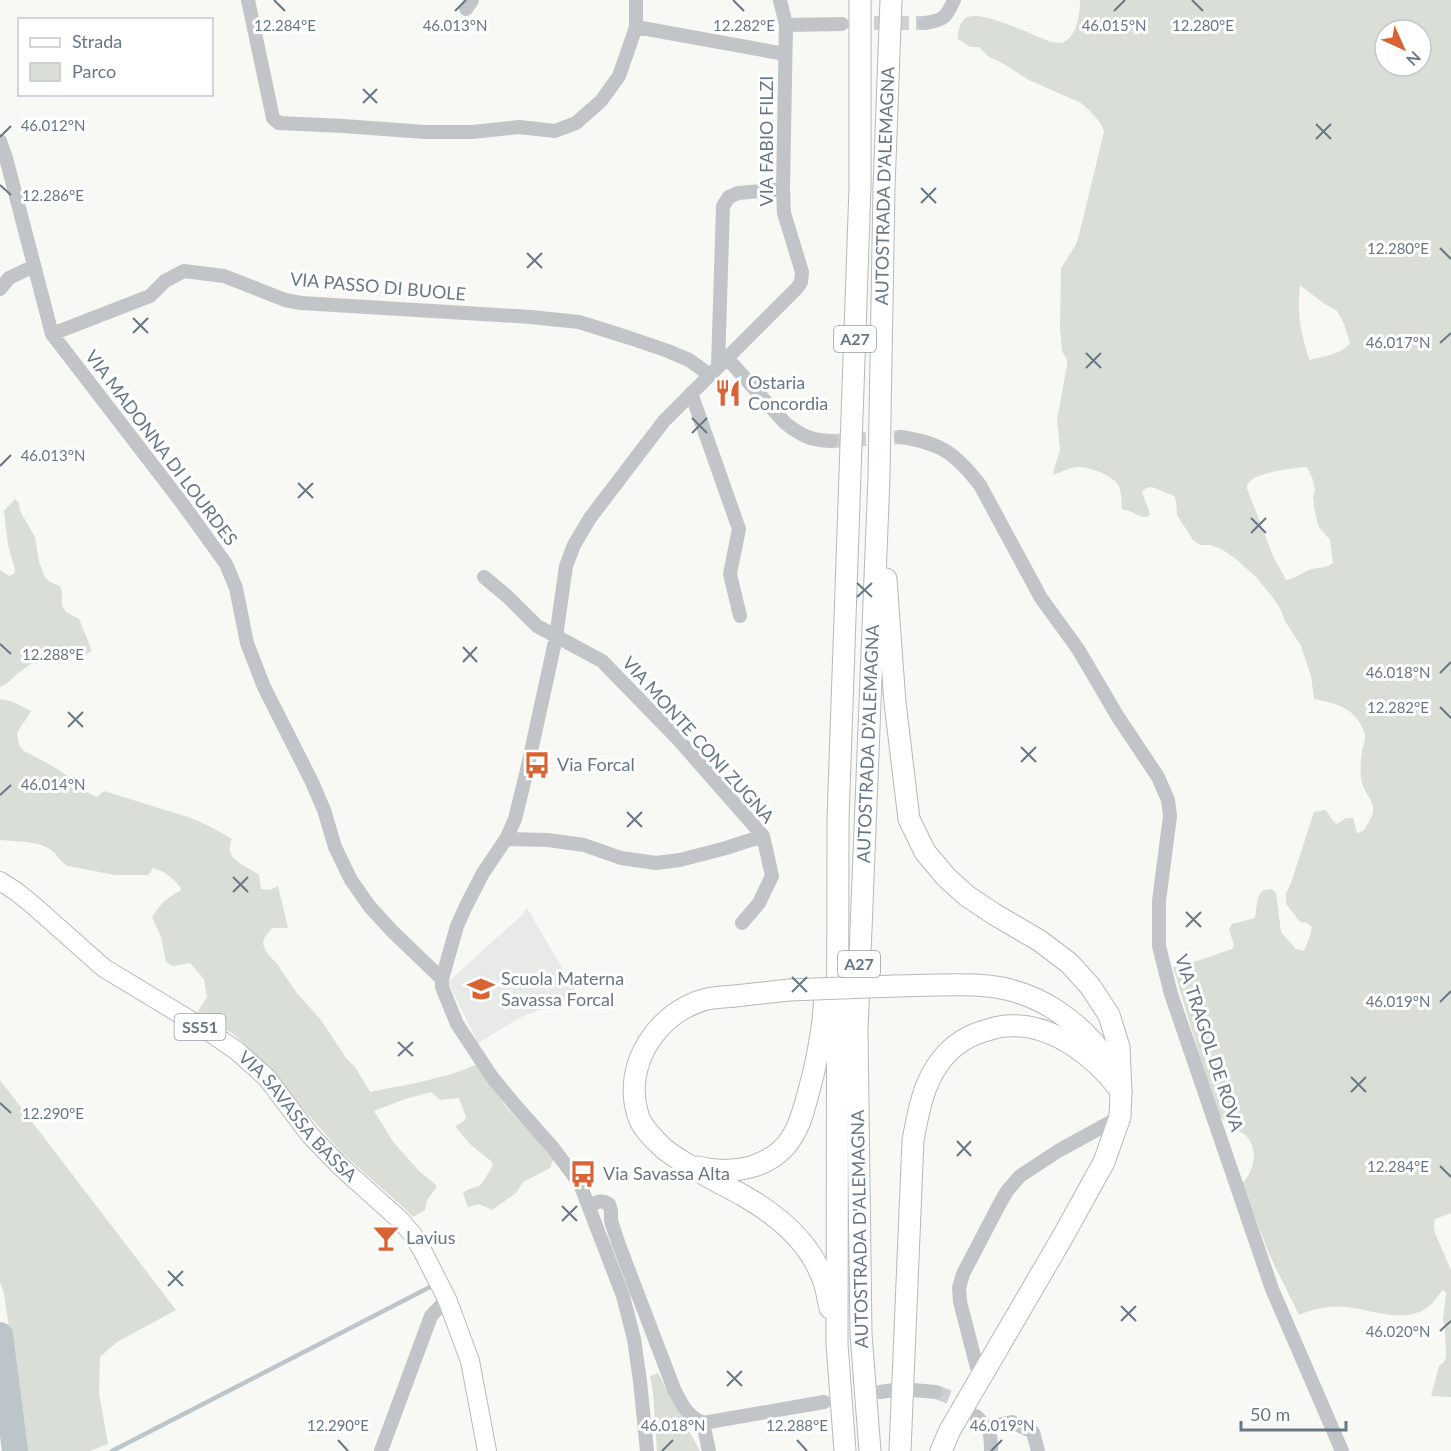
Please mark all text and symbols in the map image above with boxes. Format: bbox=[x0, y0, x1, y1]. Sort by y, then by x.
text: 12.284°E bbox=[254, 16, 316, 34]
text: 46.013°N bbox=[423, 16, 487, 34]
text: 12.282°E bbox=[713, 16, 775, 34]
text: 46.015°N bbox=[1082, 16, 1146, 34]
text: 12.280°E bbox=[1172, 16, 1234, 34]
legend bbox=[18, 18, 213, 96]
north arrow bbox=[1373, 18, 1433, 78]
text: Strada bbox=[72, 30, 122, 52]
text: N bbox=[1403, 48, 1425, 70]
text: Parco bbox=[72, 60, 116, 82]
street label: AUTOSTRADA D'ALEMAGNA bbox=[870, 65, 899, 305]
street label: VIA FABIO FILZI bbox=[755, 76, 777, 206]
text: 46.012°N bbox=[21, 116, 85, 134]
text: 12.286°E bbox=[22, 186, 84, 204]
text: 12.280°E bbox=[1367, 239, 1429, 257]
street label: VIA PASSO DI BUOLE bbox=[289, 267, 467, 305]
road number: A27 bbox=[834, 326, 876, 352]
text: 46.017°N bbox=[1366, 333, 1430, 351]
street label: VIA MADONNA DI LOURDES bbox=[81, 345, 242, 549]
place label: Ostaria Concordia bbox=[748, 371, 828, 414]
restaurant icon: Ostaria Concordia bbox=[713, 378, 743, 408]
text: 46.013°N bbox=[21, 446, 85, 464]
street label: AUTOSTRADA D'ALEMAGNA bbox=[852, 623, 883, 863]
text: 12.288°E bbox=[22, 645, 84, 663]
street label: VIA MONTE CONI ZUGNA bbox=[618, 651, 780, 828]
text: 46.018°N bbox=[1366, 663, 1430, 681]
text: 12.282°E bbox=[1367, 698, 1429, 716]
bus stop icon: Via Forcal bbox=[522, 750, 552, 780]
place label: Via Forcal bbox=[557, 753, 635, 775]
text: 46.014°N bbox=[21, 775, 85, 793]
road number: A27 bbox=[838, 951, 880, 977]
street label: VIA TRAGOL DE ROVA bbox=[1171, 951, 1249, 1135]
place label: Scuola Materna Savassa Forcal bbox=[501, 967, 624, 1010]
school or university icon: Scuola Materna Savassa Forcal bbox=[466, 974, 496, 1004]
text: 46.019°N bbox=[1366, 992, 1430, 1010]
road number: SS51 bbox=[174, 1014, 226, 1040]
street label: VIA SAVASSA BASSA bbox=[234, 1046, 362, 1186]
text: 12.290°E bbox=[22, 1104, 84, 1122]
street label: AUTOSTRADA D'ALEMAGNA bbox=[846, 1109, 872, 1349]
text: 12.284°E bbox=[1367, 1157, 1429, 1175]
bus stop icon: Via Savassa Alta bbox=[568, 1159, 598, 1189]
place label: Via Savassa Alta bbox=[603, 1162, 730, 1184]
bar icon: Lavius bbox=[371, 1223, 401, 1253]
place label: Lavius bbox=[406, 1226, 456, 1248]
text: 46.020°N bbox=[1366, 1322, 1430, 1340]
scale bar bbox=[1241, 1394, 1346, 1432]
text: 50 m bbox=[1250, 1403, 1290, 1425]
text: 12.290°E bbox=[307, 1416, 369, 1434]
text: 46.018°N bbox=[641, 1416, 705, 1434]
text: 12.288°E bbox=[766, 1416, 828, 1434]
text: 46.019°N bbox=[970, 1416, 1034, 1434]

